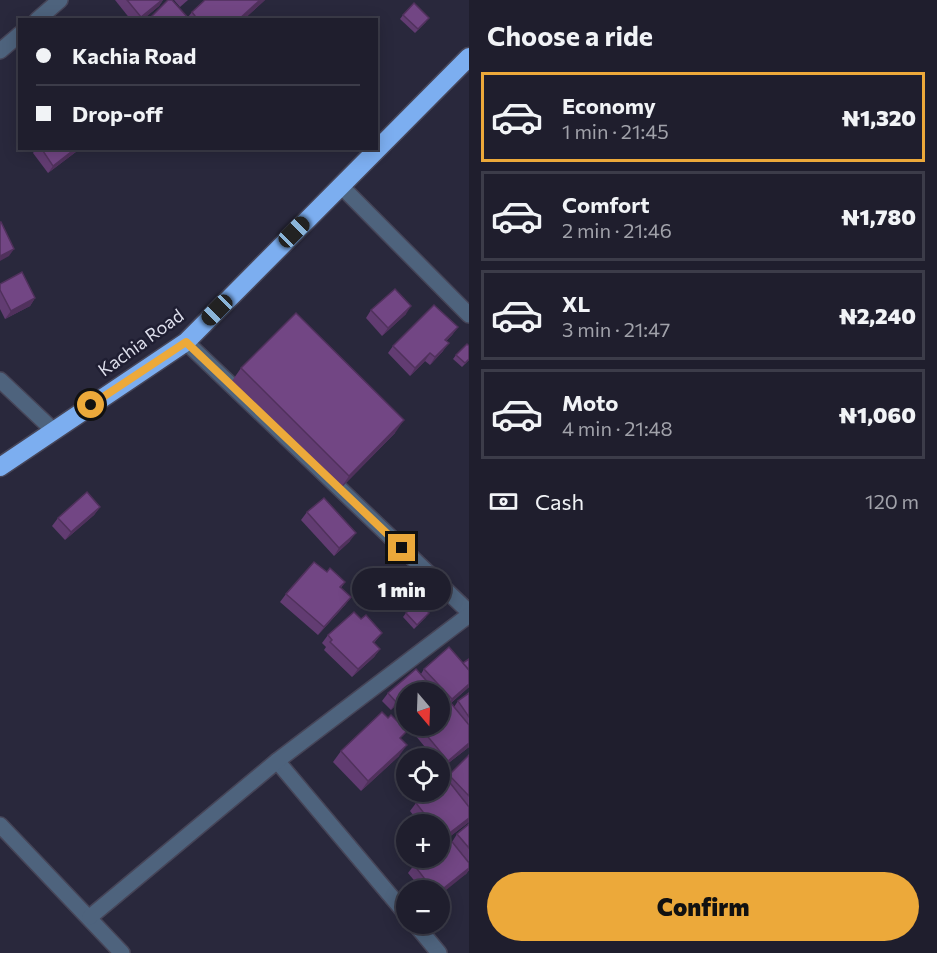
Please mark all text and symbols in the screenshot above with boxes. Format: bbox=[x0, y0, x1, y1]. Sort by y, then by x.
text: Choose a ride bbox=[487, 19, 653, 52]
text: Kachia Road bbox=[72, 42, 196, 69]
icon: car bbox=[490, 90, 544, 144]
text: Economy bbox=[562, 92, 656, 119]
text: Drop-off bbox=[72, 100, 163, 127]
text: ₦1,320 bbox=[841, 104, 916, 131]
text: 1 min · 21:45 bbox=[562, 119, 669, 143]
icon: car bbox=[490, 189, 544, 243]
text: Comfort bbox=[562, 191, 650, 218]
text: ₦1,780 bbox=[841, 203, 916, 230]
car bbox=[275, 213, 313, 251]
text: 2 min · 21:46 bbox=[562, 218, 672, 242]
icon: car bbox=[490, 288, 544, 342]
text: XL bbox=[562, 290, 590, 317]
car bbox=[198, 291, 236, 329]
text: ₦2,240 bbox=[839, 302, 916, 329]
street label: Kachia Road bbox=[93, 304, 187, 381]
text: 3 min · 21:47 bbox=[562, 317, 670, 341]
icon: car bbox=[490, 387, 544, 441]
text: Moto bbox=[562, 389, 618, 416]
route start bbox=[77, 391, 104, 418]
text: ₦1,060 bbox=[838, 401, 916, 428]
text: 4 min · 21:48 bbox=[562, 416, 673, 440]
icon: cash bbox=[487, 485, 520, 518]
text: Cash bbox=[535, 488, 584, 515]
text: 120 m bbox=[865, 489, 919, 513]
route end bbox=[388, 534, 415, 561]
callout: 1 min bbox=[352, 569, 452, 611]
text: 1 min bbox=[377, 577, 426, 601]
north arrow bbox=[396, 682, 450, 736]
map controls bbox=[396, 682, 450, 934]
button: locate bbox=[396, 748, 450, 802]
button: + bbox=[396, 814, 450, 868]
button: Confirm bbox=[487, 872, 919, 941]
button: − bbox=[396, 880, 450, 934]

